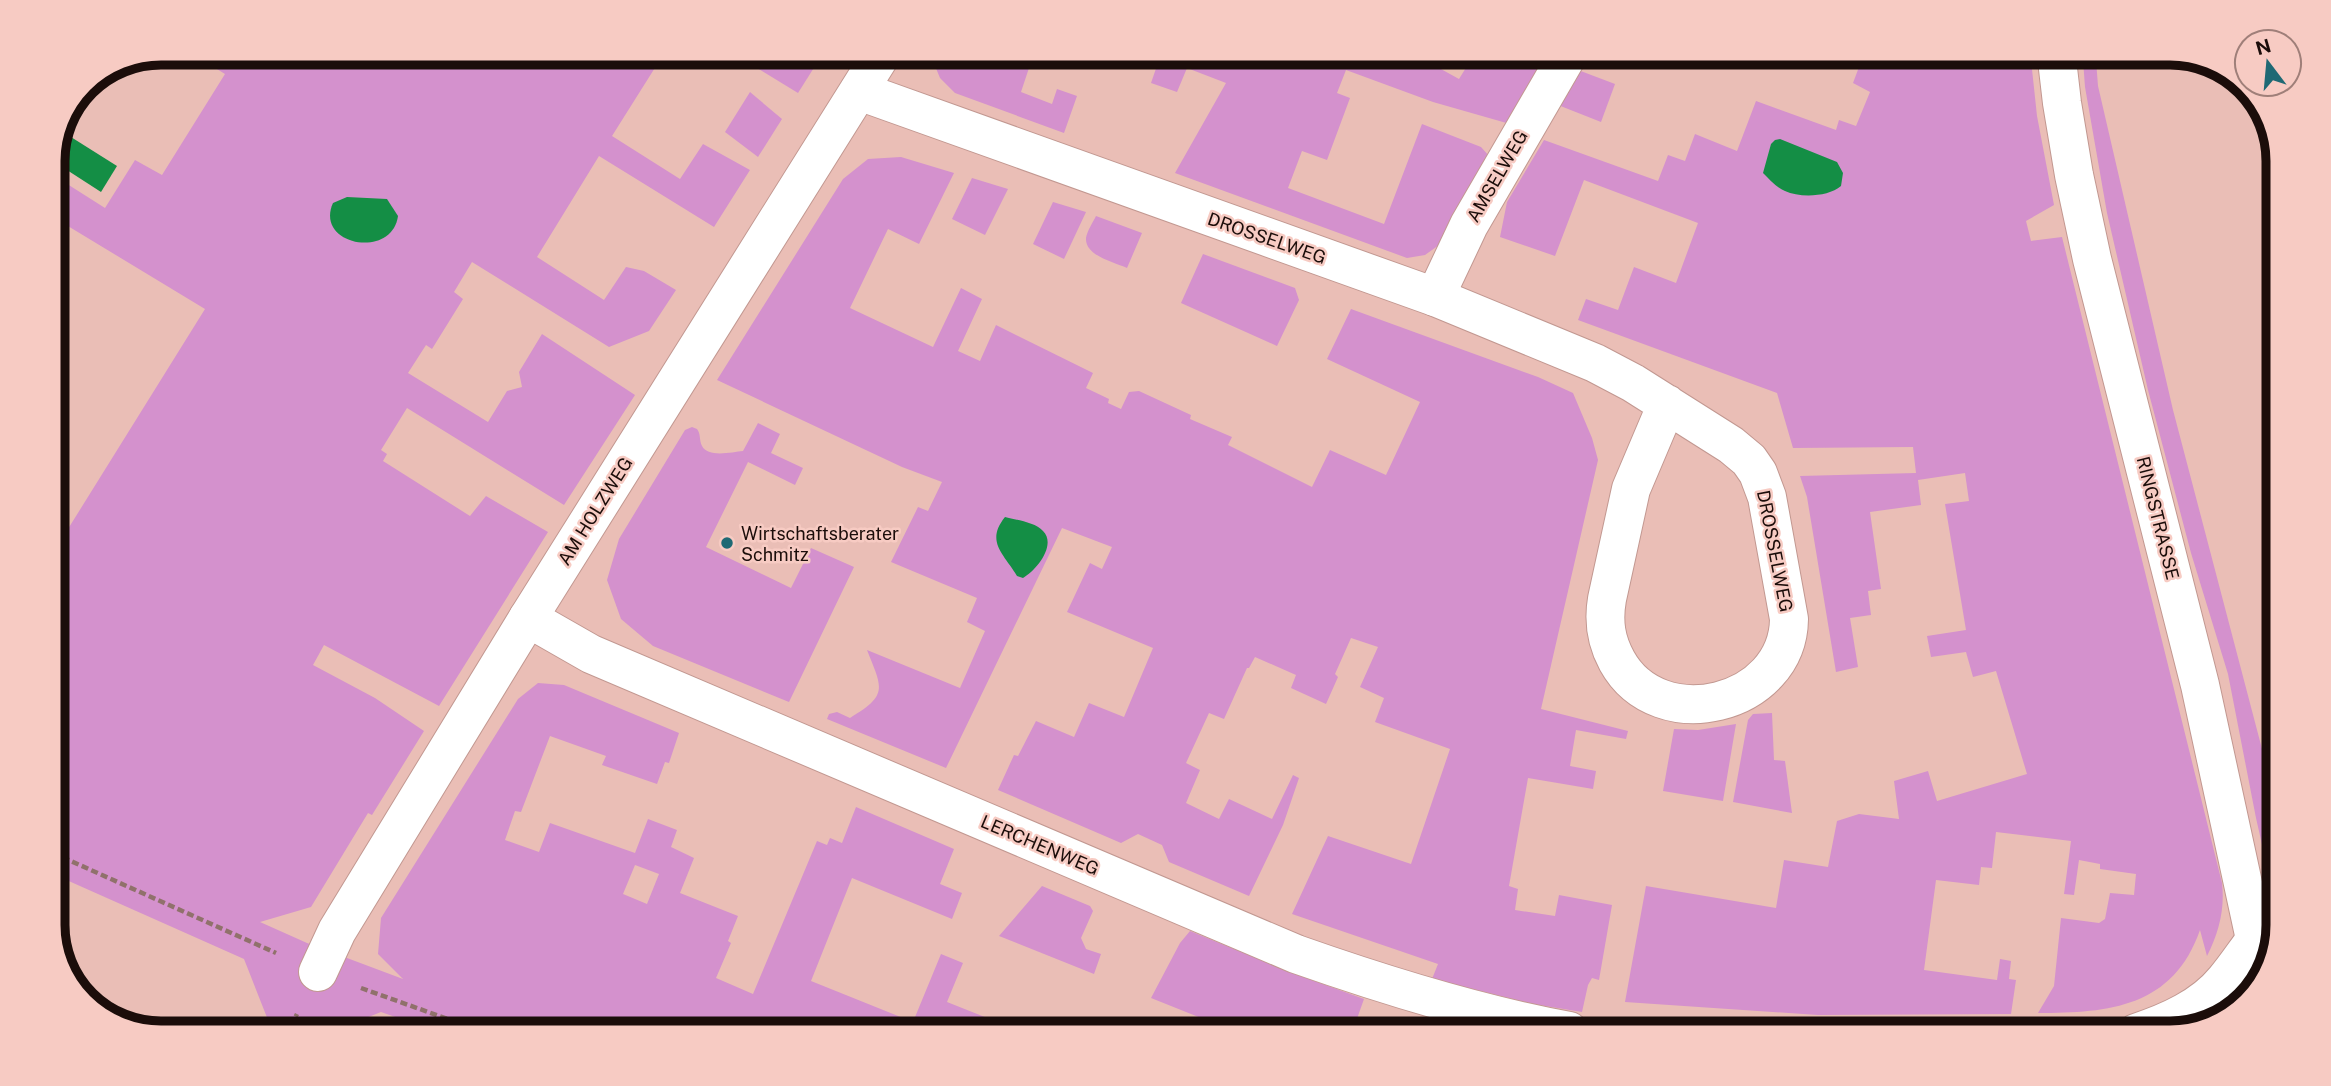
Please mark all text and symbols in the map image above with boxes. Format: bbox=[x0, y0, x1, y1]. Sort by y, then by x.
north arrow bbox=[2233, 28, 2303, 98]
text: N bbox=[2253, 34, 2273, 59]
street label: AMSELWEG bbox=[1462, 126, 1532, 226]
street label: DROSSELWEG bbox=[1205, 208, 1329, 268]
street label: AM HOLZWEG bbox=[553, 453, 637, 569]
street label: RINGSTRASSE bbox=[2133, 454, 2183, 582]
street label: DROSSELWEG bbox=[1753, 488, 1797, 614]
place label: Wirtschaftsberater Schmitz bbox=[741, 523, 899, 565]
marker: Wirtschaftsberater Schmitz bbox=[719, 535, 735, 551]
street label: LERCHENWEG bbox=[978, 811, 1102, 879]

